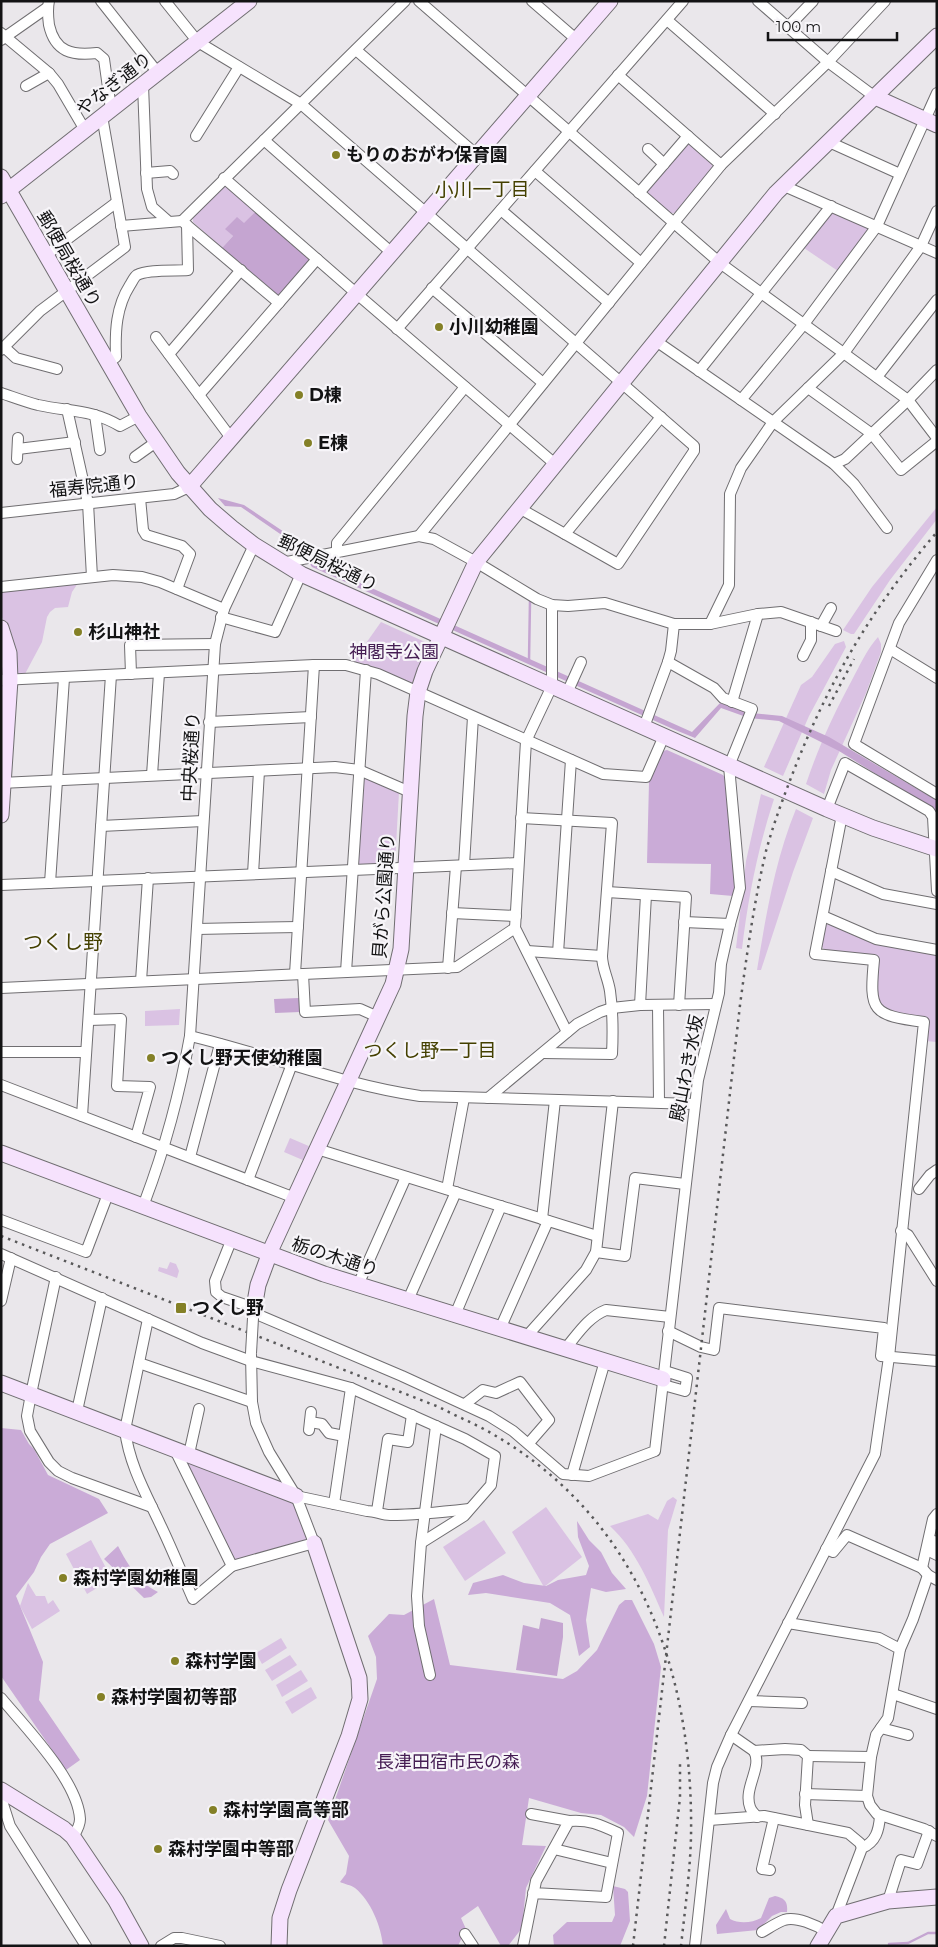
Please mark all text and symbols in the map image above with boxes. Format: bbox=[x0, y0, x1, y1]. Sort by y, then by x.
scale bar bbox=[768, 10, 897, 42]
text: 100 m bbox=[776, 17, 821, 36]
street label: やなぎ通り bbox=[72, 48, 156, 120]
place label: もりのおがわ保育園 bbox=[346, 144, 508, 166]
marker: もりのおがわ保育園 bbox=[330, 149, 342, 161]
district label: 小川一丁目 bbox=[434, 178, 530, 201]
street label: 郵便局桜通り bbox=[32, 207, 106, 311]
place label: 小川幼稚園 bbox=[449, 316, 539, 338]
marker: 小川幼稚園 bbox=[433, 321, 445, 333]
place label: D棟 bbox=[309, 384, 342, 406]
marker: D棟 bbox=[293, 389, 305, 401]
place label: E棟 bbox=[318, 432, 348, 454]
marker: E棟 bbox=[302, 437, 314, 449]
street label: 福寿院通り bbox=[48, 470, 140, 502]
street label: 郵便局桜通り bbox=[275, 529, 381, 597]
place label: 杉山神社 bbox=[88, 621, 160, 643]
marker: 杉山神社 bbox=[72, 626, 84, 638]
park label: 神閣寺公園 bbox=[349, 641, 439, 663]
street label: 中央桜通り bbox=[178, 711, 204, 803]
street label: 貝がら公園通り bbox=[369, 832, 399, 960]
district label: つくし野 bbox=[23, 930, 103, 954]
street label: 殿山わき水坂 bbox=[666, 1013, 708, 1123]
district label: つくし野一丁目 bbox=[363, 1039, 497, 1062]
place label: つくし野天使幼稚園 bbox=[161, 1047, 323, 1069]
marker: つくし野天使幼稚園 bbox=[145, 1052, 157, 1064]
street label: 栃の木通り bbox=[289, 1233, 381, 1281]
place label: つくし野 bbox=[192, 1297, 264, 1319]
marker: つくし野 bbox=[174, 1301, 188, 1315]
place label: 森村学園幼稚園 bbox=[73, 1567, 199, 1589]
marker: 森村学園幼稚園 bbox=[57, 1572, 69, 1584]
place label: 森村学園 bbox=[185, 1650, 257, 1672]
marker: 森村学園 bbox=[169, 1655, 181, 1667]
place label: 森村学園初等部 bbox=[111, 1686, 237, 1708]
marker: 森村学園初等部 bbox=[95, 1691, 107, 1703]
park label: 長津田宿市民の森 bbox=[376, 1751, 520, 1773]
place label: 森村学園高等部 bbox=[223, 1799, 349, 1821]
marker: 森村学園高等部 bbox=[207, 1804, 219, 1816]
place label: 森村学園中等部 bbox=[168, 1838, 294, 1860]
marker: 森村学園中等部 bbox=[152, 1843, 164, 1855]

